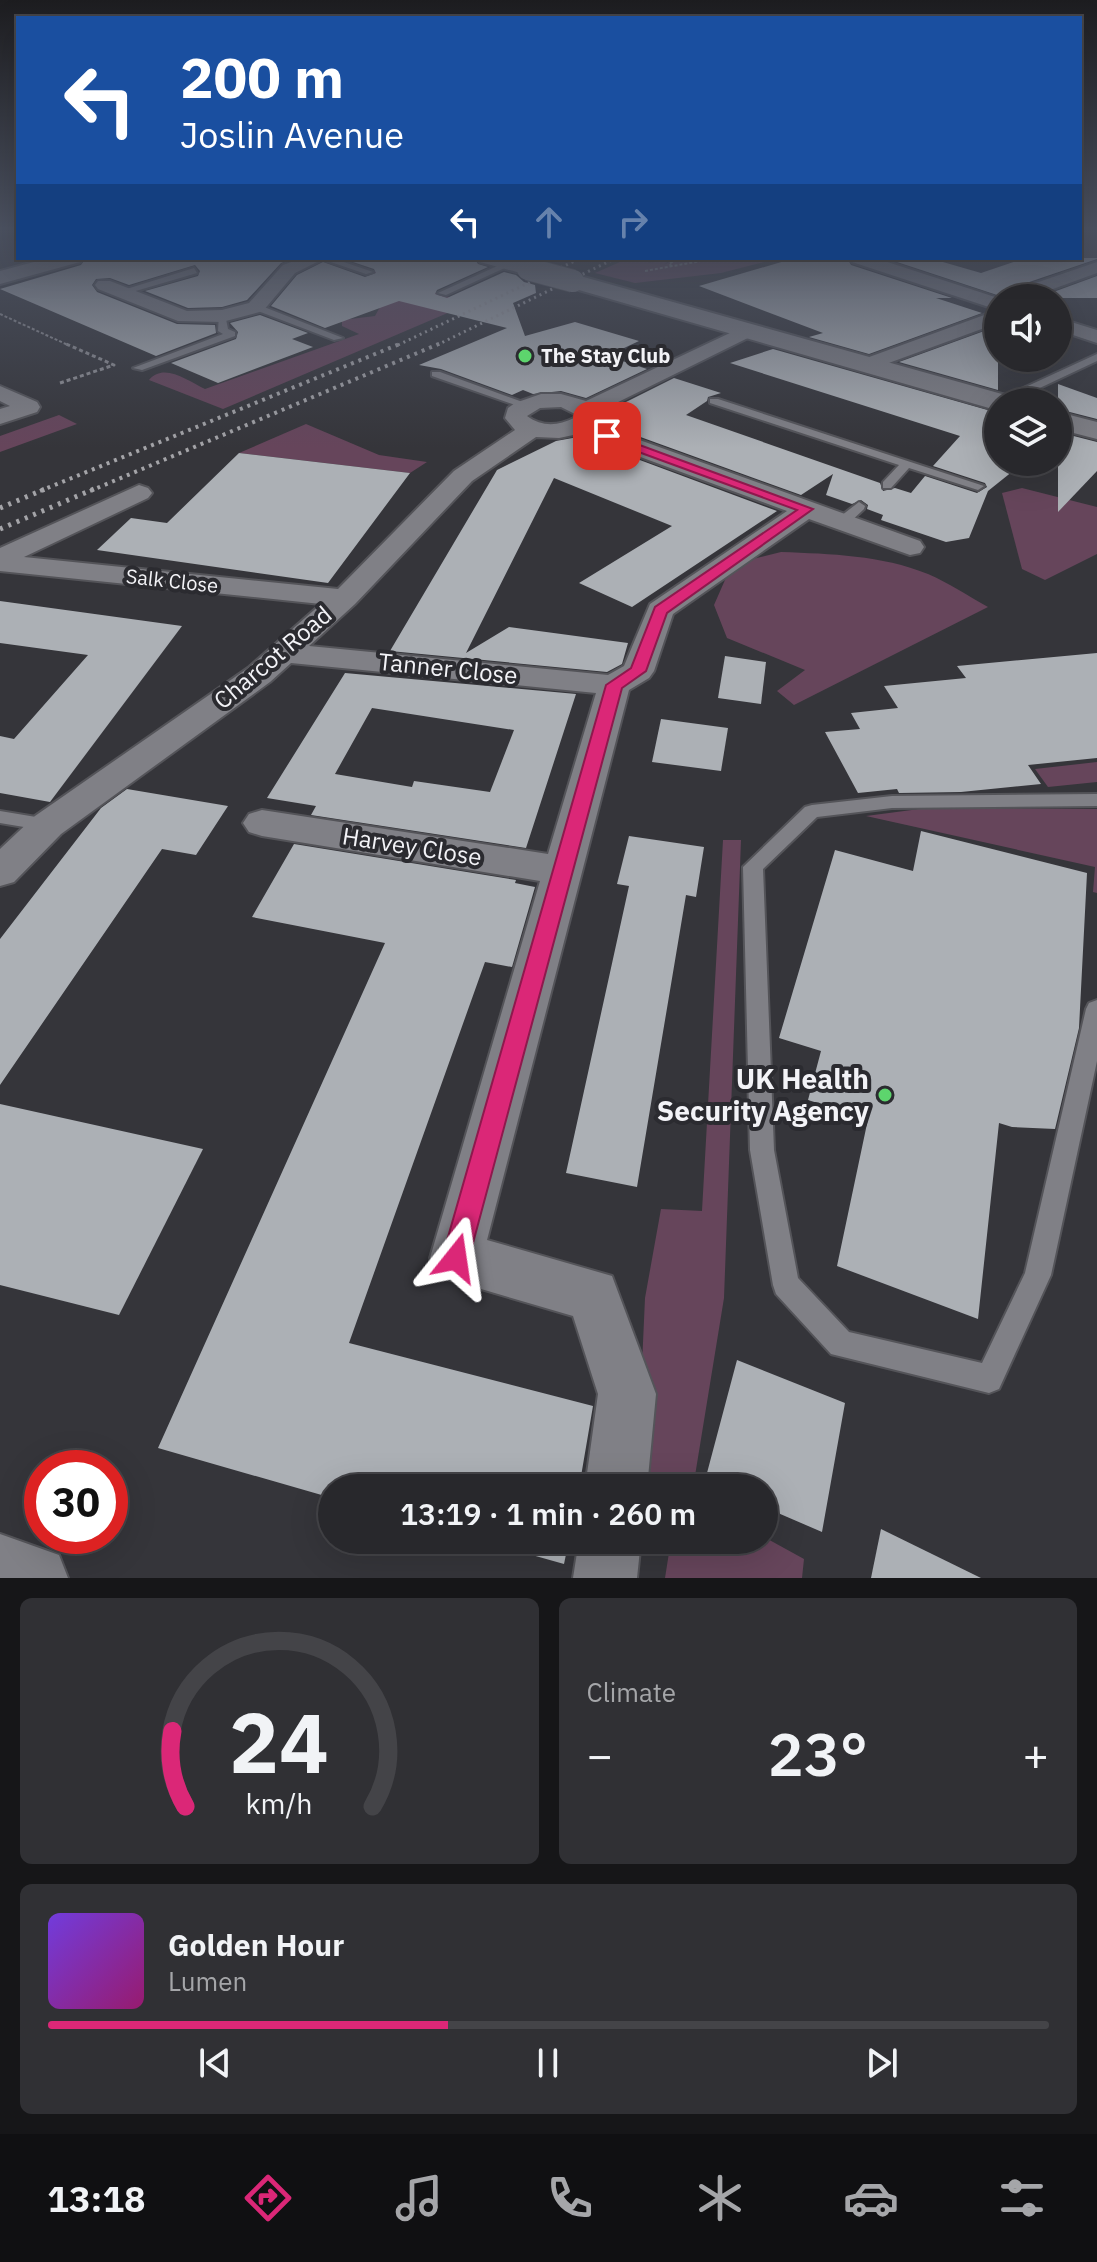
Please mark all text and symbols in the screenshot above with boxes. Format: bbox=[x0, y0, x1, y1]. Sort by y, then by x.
text: 200 m bbox=[180, 41, 344, 113]
icon: left bbox=[48, 48, 152, 152]
text: Joslin Avenue bbox=[180, 111, 404, 158]
icon: left bbox=[443, 200, 487, 244]
icon: ahead bbox=[527, 200, 571, 244]
icon: right bbox=[611, 200, 655, 244]
map controls bbox=[984, 284, 1072, 476]
button: sound bbox=[984, 284, 1072, 372]
place label: The Stay Club bbox=[541, 342, 670, 369]
marker: The Stay Club bbox=[516, 347, 534, 365]
button: layers bbox=[984, 388, 1072, 476]
pin bbox=[573, 402, 641, 470]
icon: arrive bbox=[585, 414, 629, 458]
street label: Salk Close bbox=[125, 562, 220, 599]
street label: Charcot Road bbox=[207, 598, 338, 716]
street label: Tanner Close bbox=[377, 645, 519, 691]
street label: Harvey Close bbox=[340, 819, 484, 873]
place label: UK Health Security Agency bbox=[657, 1060, 869, 1129]
marker: UK Health Security Agency bbox=[876, 1086, 894, 1104]
position arrow bbox=[414, 1216, 498, 1300]
speed limit sign: 30 bbox=[24, 1450, 128, 1554]
text: 13:19 · 1 min · 260 m bbox=[400, 1494, 696, 1533]
text: Climate bbox=[587, 1675, 676, 1709]
text: 24 bbox=[229, 1688, 329, 1796]
text: 23° bbox=[768, 1714, 868, 1793]
text: − bbox=[587, 1726, 613, 1783]
text: + bbox=[1023, 1726, 1049, 1783]
text: km/h bbox=[246, 1785, 313, 1822]
text: Golden Hour bbox=[168, 1925, 344, 1964]
text: Lumen bbox=[168, 1964, 247, 1998]
icon: previous bbox=[193, 2041, 237, 2085]
icon: pause bbox=[526, 2041, 570, 2085]
icon: next bbox=[860, 2041, 904, 2085]
icon: directions bbox=[240, 2170, 296, 2226]
icon: music bbox=[391, 2170, 447, 2226]
icon: phone bbox=[542, 2170, 598, 2226]
icon: climate bbox=[692, 2170, 748, 2226]
icon: car bbox=[843, 2170, 899, 2226]
icon: filters bbox=[994, 2170, 1050, 2226]
text: 13:18 bbox=[47, 2175, 146, 2222]

